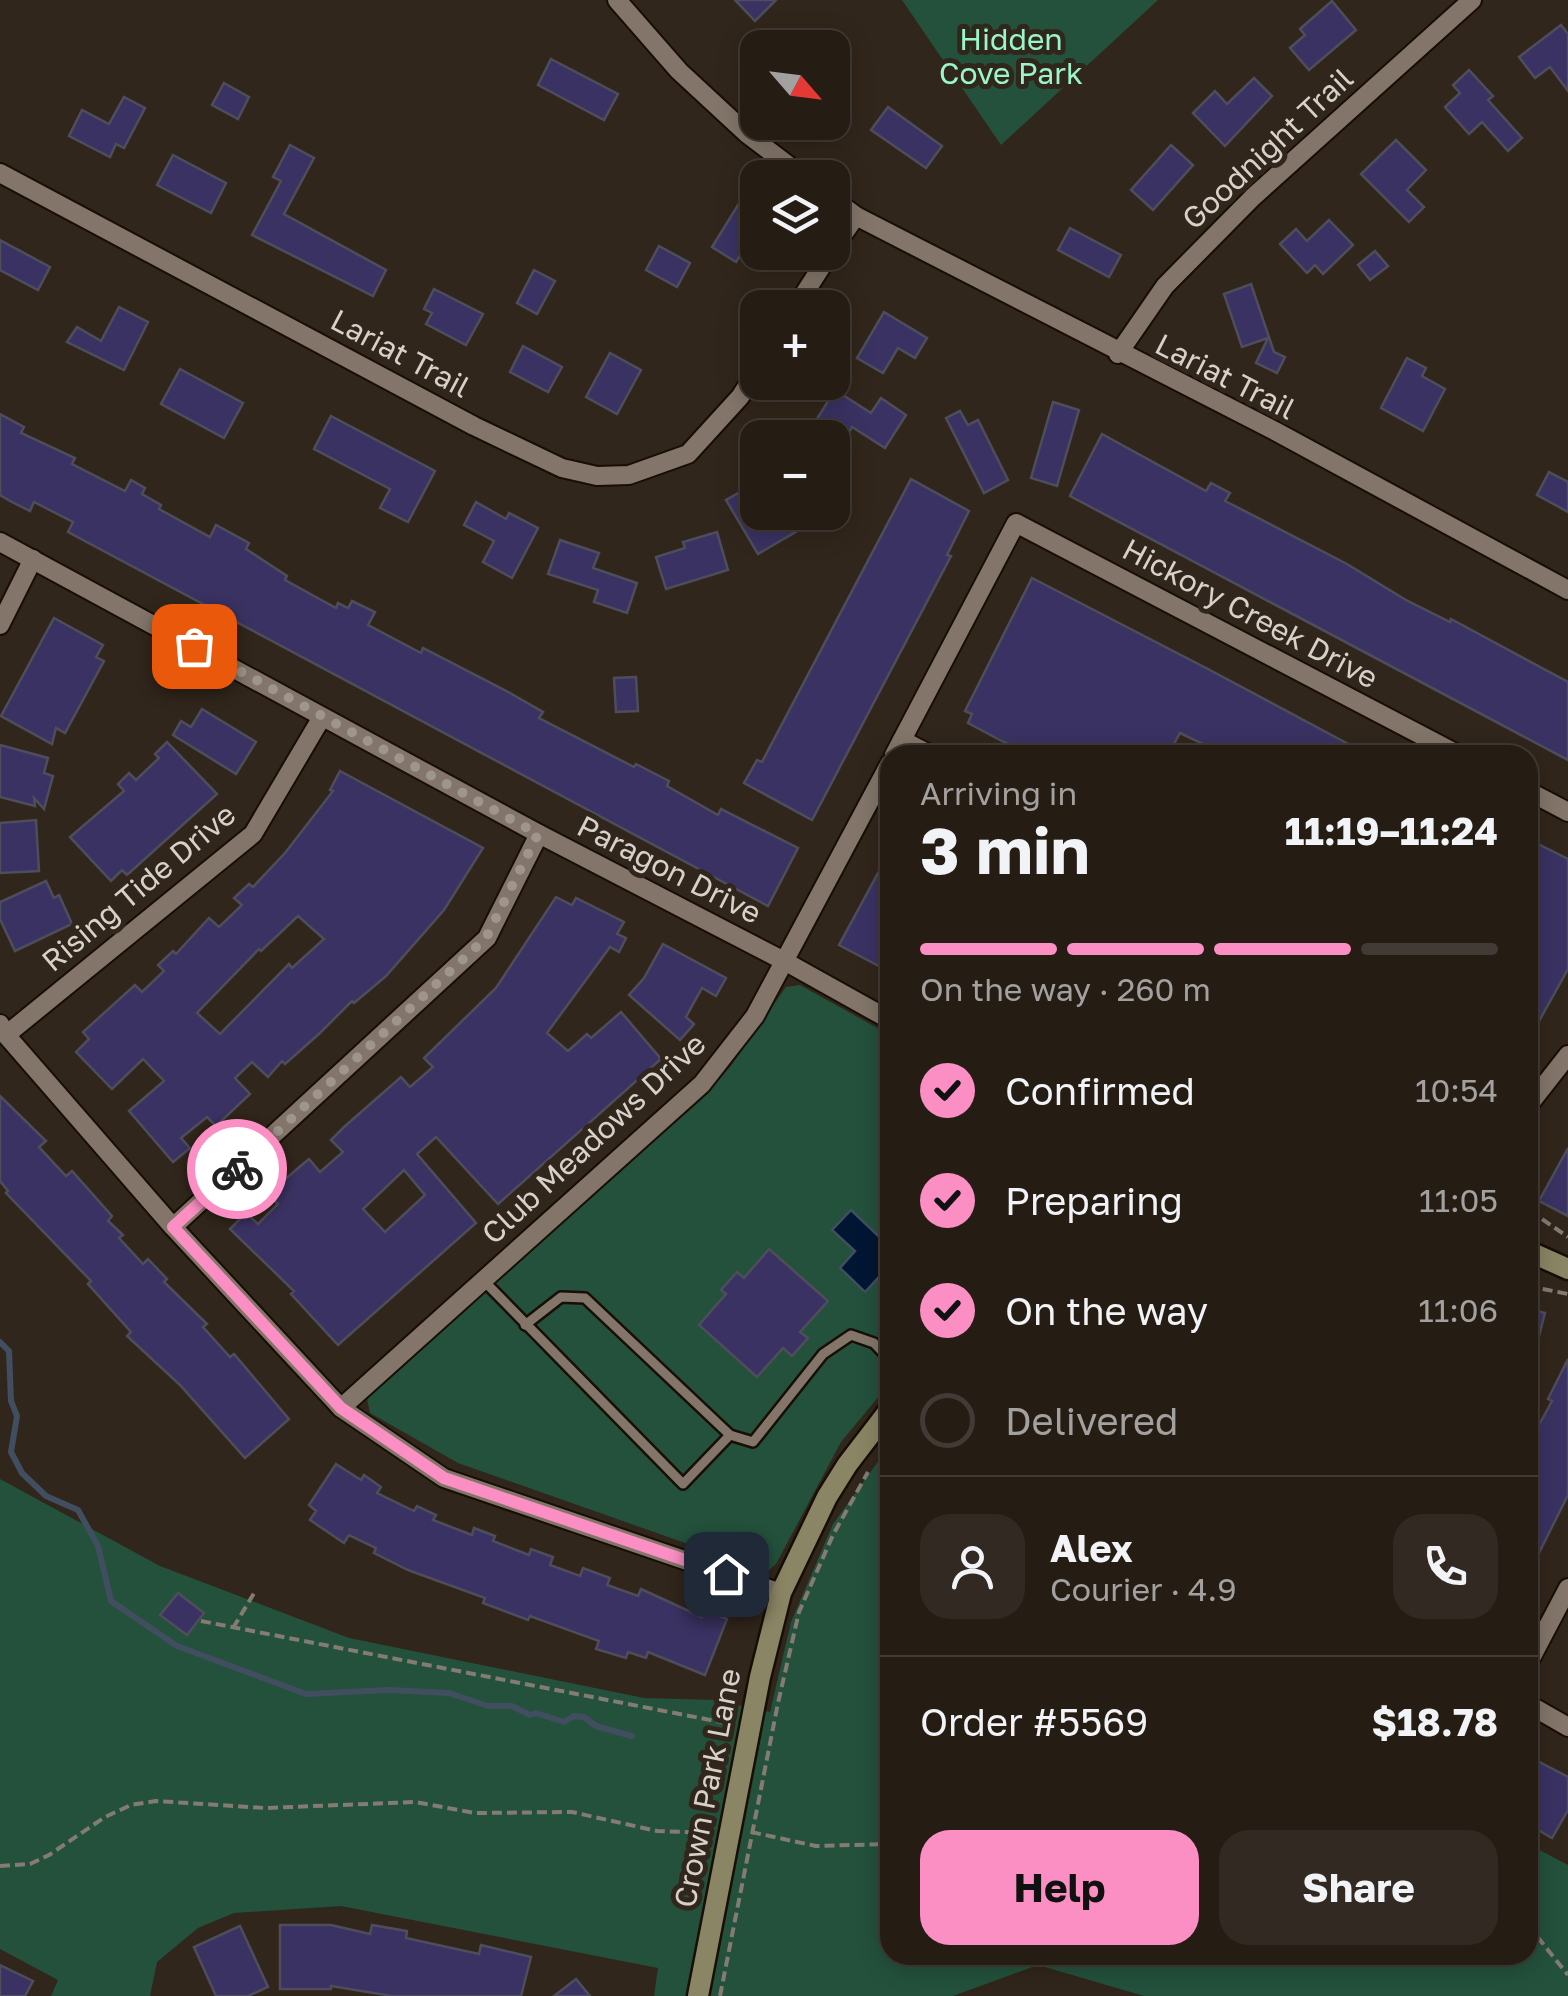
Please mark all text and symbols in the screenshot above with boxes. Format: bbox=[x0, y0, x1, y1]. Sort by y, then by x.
park label: Hidden Cove Park bbox=[939, 21, 1083, 91]
north arrow bbox=[740, 30, 850, 140]
map controls bbox=[740, 30, 850, 530]
street label: Goodnight Trail bbox=[1175, 60, 1360, 236]
button: layers bbox=[740, 160, 850, 270]
button: + bbox=[740, 290, 850, 400]
street label: Lariat Trail bbox=[325, 302, 476, 405]
street label: Lariat Trail bbox=[1150, 326, 1301, 427]
button: − bbox=[740, 420, 850, 530]
street label: Hickory Creek Drive bbox=[1117, 531, 1384, 696]
pin bbox=[152, 604, 237, 689]
icon: bag bbox=[167, 619, 222, 674]
text: Arriving in bbox=[920, 774, 1077, 812]
street label: Rising Tide Drive bbox=[34, 796, 242, 979]
street label: Paragon Drive bbox=[572, 807, 767, 931]
text: 11:19–11:24 bbox=[1285, 808, 1498, 853]
text: 3 min bbox=[920, 810, 1090, 888]
text: On the way · 260 m bbox=[920, 970, 1211, 1008]
street label: Club Meadows Drive bbox=[474, 1025, 713, 1251]
icon: check bbox=[920, 1063, 975, 1118]
text: Confirmed bbox=[1005, 1068, 1195, 1113]
text: 10:54 bbox=[1415, 1071, 1498, 1109]
courier bbox=[187, 1119, 287, 1219]
icon: bike bbox=[210, 1142, 265, 1197]
icon: check bbox=[920, 1173, 975, 1228]
text: Preparing bbox=[1005, 1178, 1183, 1223]
text: 11:05 bbox=[1419, 1181, 1498, 1219]
icon: check bbox=[920, 1283, 975, 1338]
text: On the way bbox=[1005, 1288, 1208, 1333]
text: 11:06 bbox=[1418, 1291, 1498, 1329]
text: Delivered bbox=[1005, 1398, 1178, 1443]
button: person bbox=[920, 1514, 1025, 1619]
button: phone bbox=[1393, 1514, 1498, 1619]
text: Alex bbox=[1050, 1525, 1133, 1570]
pin bbox=[684, 1532, 769, 1617]
icon: home bbox=[699, 1547, 754, 1602]
text: Courier · 4.9 bbox=[1050, 1570, 1237, 1608]
street label: Crown Park Lane bbox=[666, 1665, 748, 1910]
text: Order #5569 bbox=[920, 1699, 1148, 1744]
text: $18.78 bbox=[1371, 1699, 1498, 1744]
button: Help bbox=[920, 1830, 1199, 1945]
button: Share bbox=[1219, 1830, 1498, 1945]

